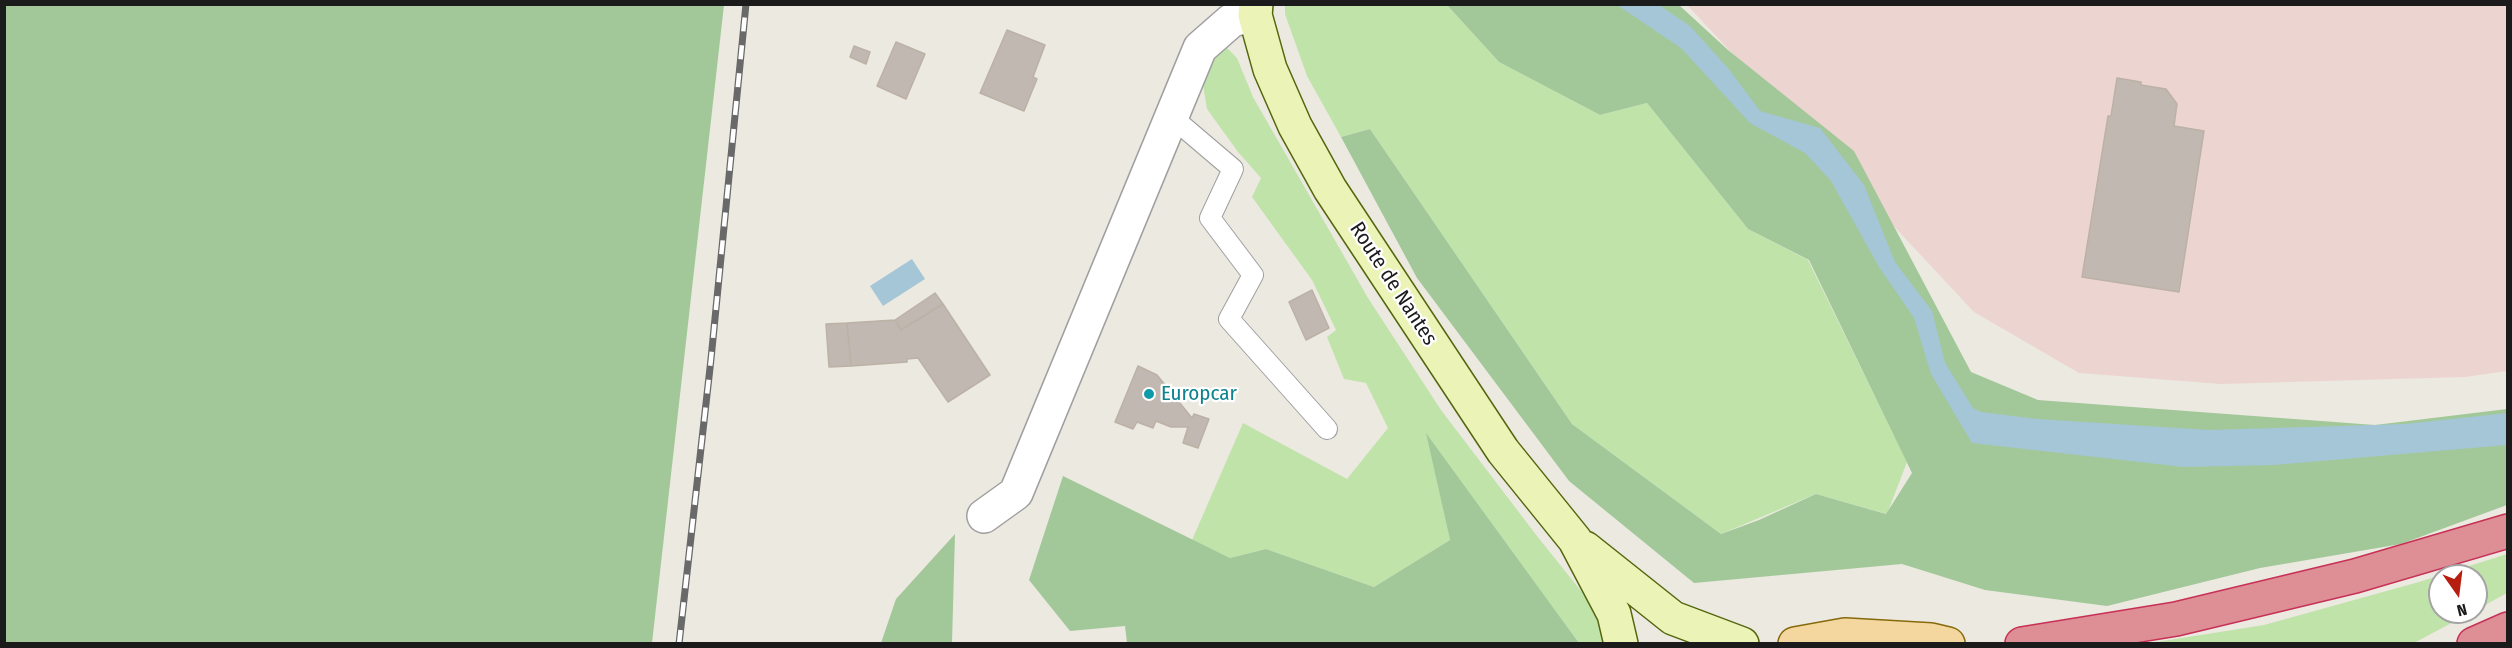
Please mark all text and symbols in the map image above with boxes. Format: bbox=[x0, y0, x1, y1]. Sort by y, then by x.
street label: Route de Nantes bbox=[1344, 218, 1442, 350]
place label: Europcar bbox=[1161, 381, 1237, 407]
marker: Europcar bbox=[1142, 387, 1156, 401]
north arrow bbox=[2428, 564, 2488, 624]
text: N bbox=[2455, 600, 2469, 620]

